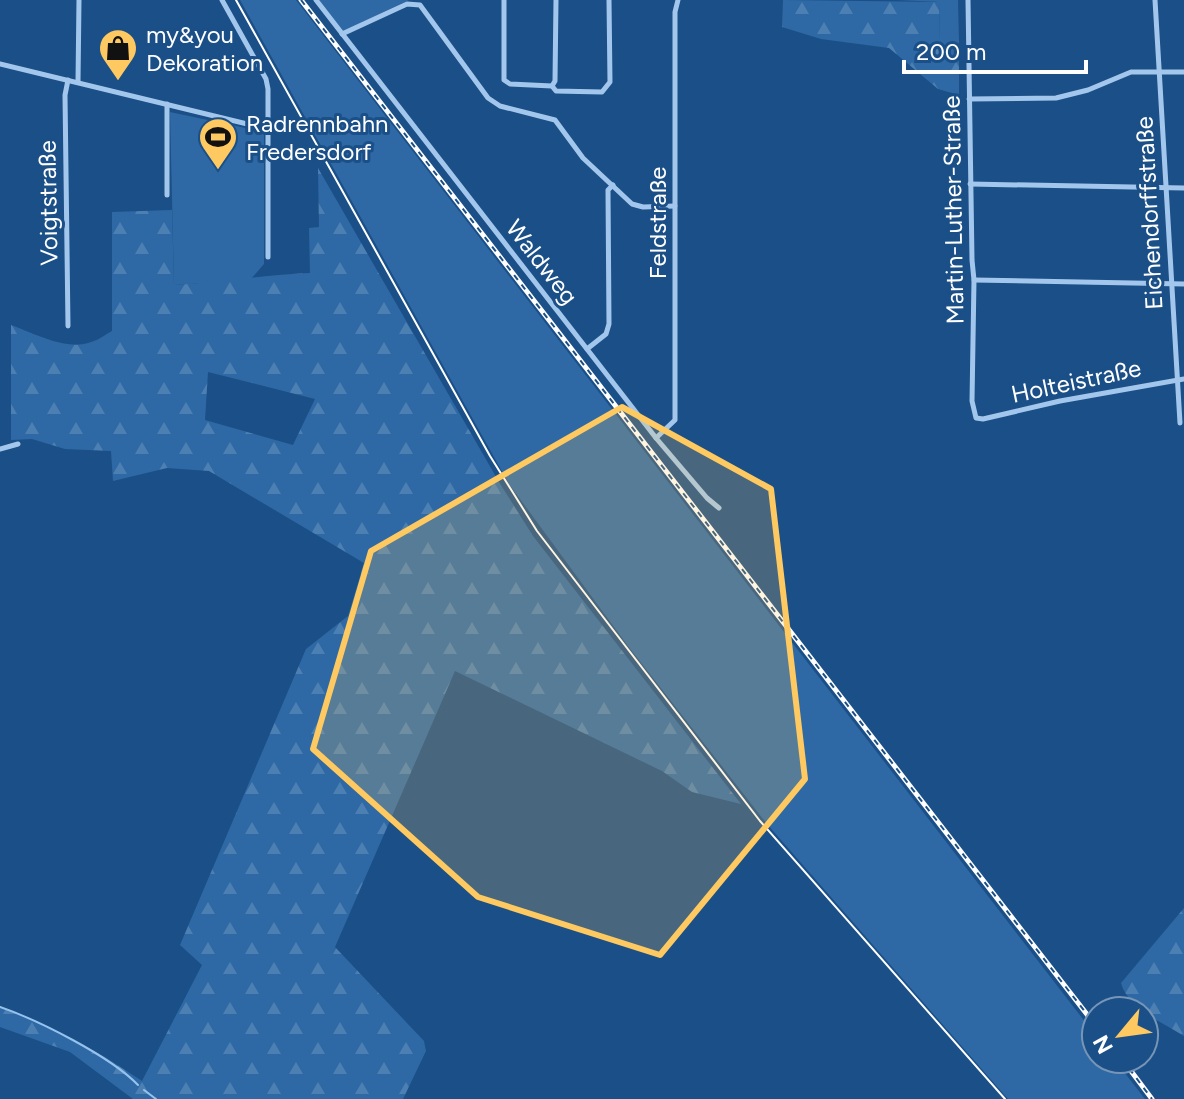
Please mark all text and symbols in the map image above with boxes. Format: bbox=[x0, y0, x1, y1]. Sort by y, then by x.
place label: my&you Dekoration bbox=[146, 20, 263, 77]
scale bar bbox=[904, 24, 1086, 74]
shop icon: my&you Dekoration bbox=[97, 27, 139, 82]
text: 200 m bbox=[916, 37, 987, 66]
street label: Martin-Luther-Straße bbox=[937, 95, 969, 325]
place label: Radrennbahn Fredersdorf bbox=[246, 109, 388, 166]
sports icon: Radrennbahn Fredersdorf bbox=[197, 116, 239, 171]
street label: Eichendorffstraße bbox=[1129, 116, 1169, 310]
street label: Voigtstraße bbox=[32, 140, 64, 266]
street label: Feldstraße bbox=[643, 167, 672, 279]
street label: Waldweg bbox=[500, 214, 584, 310]
street label: Holteistraße bbox=[1008, 353, 1144, 409]
north arrow bbox=[1080, 995, 1160, 1075]
text: N bbox=[1087, 1030, 1119, 1058]

